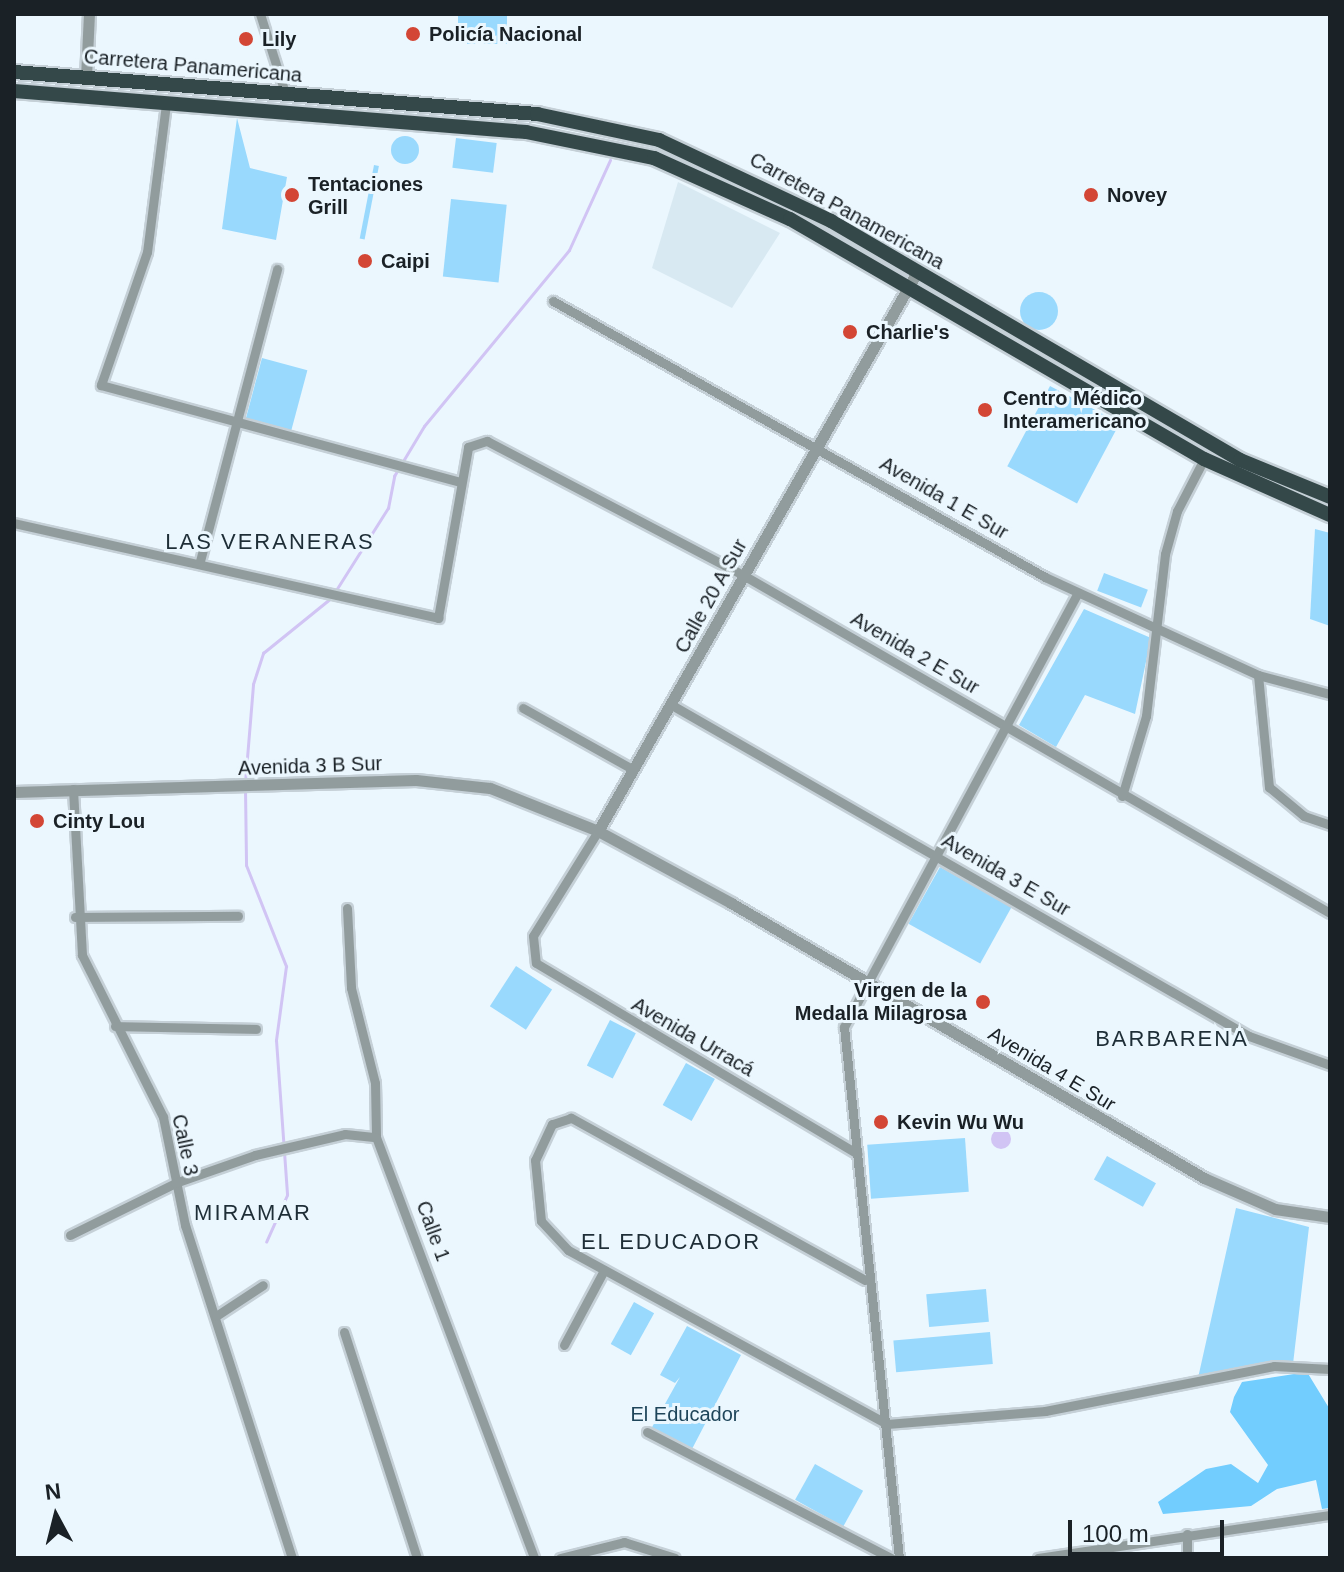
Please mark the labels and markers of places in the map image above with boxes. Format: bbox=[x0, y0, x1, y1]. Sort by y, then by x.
place label: Policía Nacional bbox=[429, 22, 582, 46]
marker: Policía Nacional bbox=[404, 25, 422, 43]
place label: Lily bbox=[262, 27, 296, 51]
marker: Lily bbox=[237, 30, 255, 48]
place label: Tentaciones Grill bbox=[308, 172, 423, 219]
place label: Novey bbox=[1107, 183, 1167, 207]
marker: Tentaciones Grill bbox=[283, 186, 301, 204]
marker: Novey bbox=[1082, 186, 1100, 204]
place label: Caipi bbox=[381, 249, 430, 273]
marker: Caipi bbox=[356, 252, 374, 270]
place label: Charlie's bbox=[866, 320, 950, 344]
marker: Charlie's bbox=[841, 323, 859, 341]
place label: Centro Médico Interamericano bbox=[1003, 386, 1146, 433]
marker: Centro Médico Interamericano bbox=[974, 399, 996, 421]
place label: Cinty Lou bbox=[53, 809, 145, 833]
marker: Cinty Lou bbox=[28, 812, 46, 830]
place label: Virgen de la Medalla Milagrosa bbox=[795, 978, 967, 1025]
marker: Virgen de la Medalla Milagrosa bbox=[974, 993, 992, 1011]
place label: Kevin Wu Wu bbox=[897, 1110, 1024, 1134]
marker: Kevin Wu Wu bbox=[872, 1113, 890, 1131]

